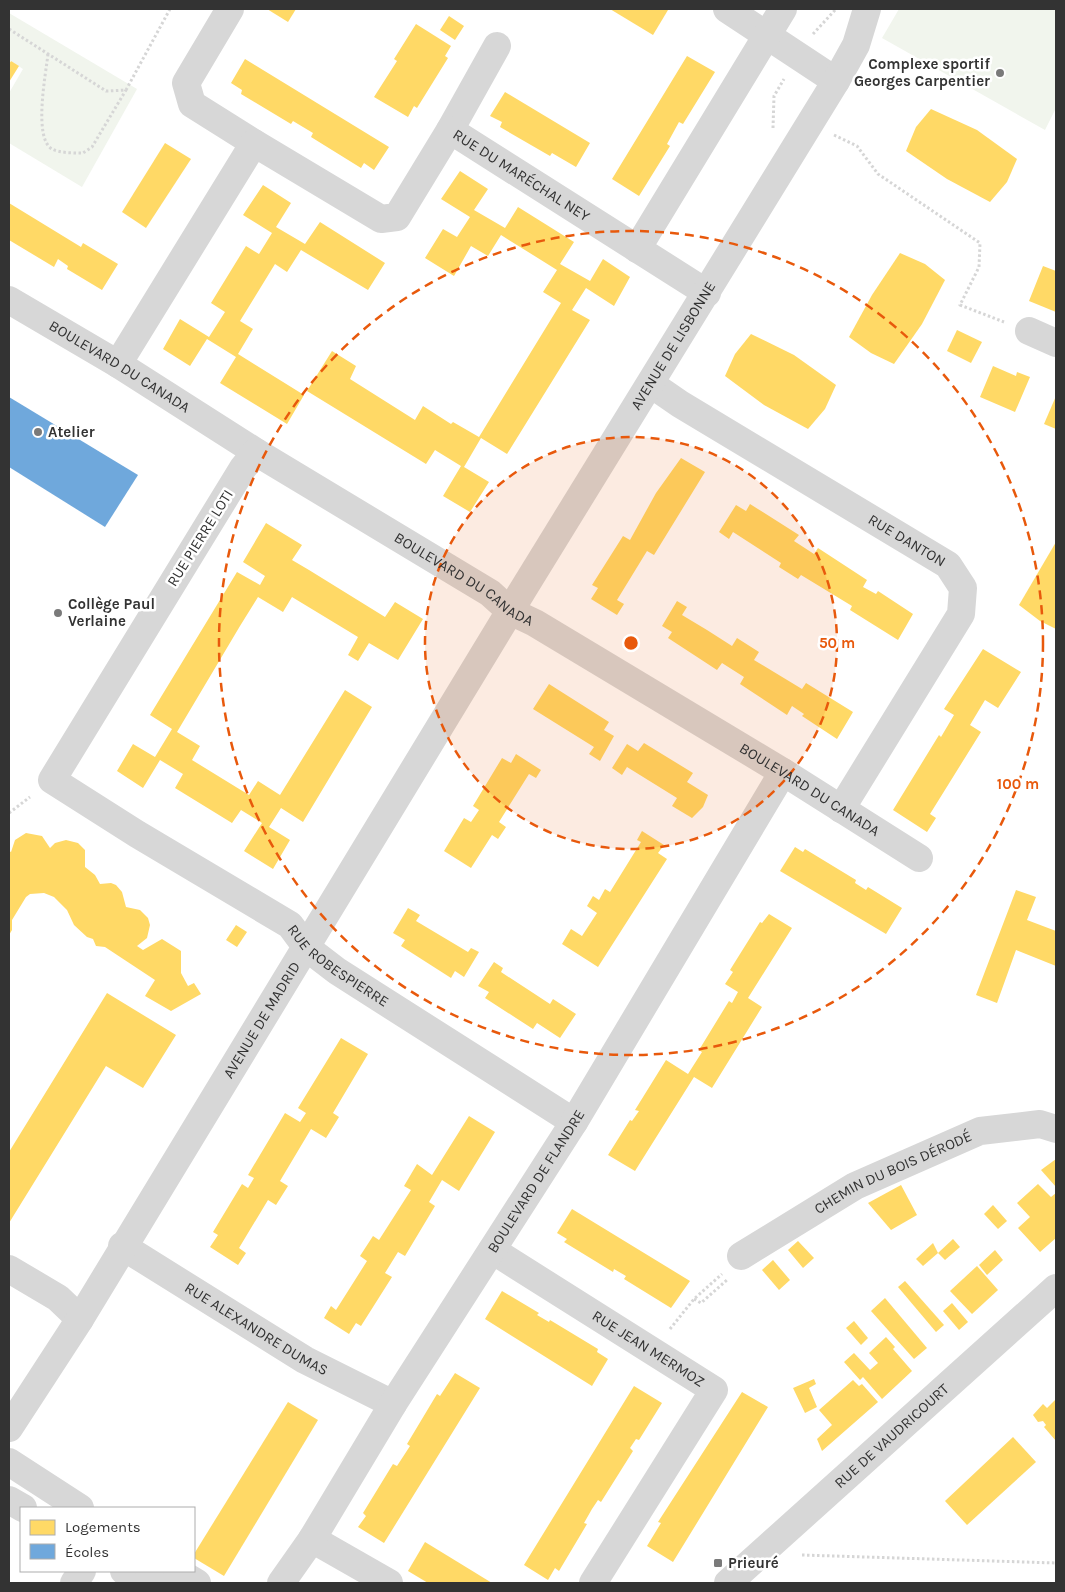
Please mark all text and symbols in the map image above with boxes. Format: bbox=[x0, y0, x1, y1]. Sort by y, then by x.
place label: Complexe sportif Georges Carpentier bbox=[854, 55, 990, 90]
marker: Complexe sportif Georges Carpentier bbox=[994, 67, 1006, 79]
street label: RUE DU MARÉCHAL NEY bbox=[450, 125, 594, 226]
street label: AVENUE DE LISBONNE bbox=[627, 278, 719, 413]
street label: BOULEVARD DU CANADA bbox=[46, 317, 194, 417]
place label: Atelier bbox=[48, 423, 95, 441]
marker: Atelier bbox=[32, 426, 44, 438]
street label: RUE PIERRE LOTI bbox=[163, 486, 237, 590]
street label: RUE DANTON bbox=[865, 510, 949, 571]
street label: BOULEVARD DU CANADA bbox=[391, 528, 537, 630]
place label: Collège Paul Verlaine bbox=[68, 595, 155, 630]
marker: Collège Paul Verlaine bbox=[52, 607, 64, 619]
centre of rings bbox=[622, 634, 640, 652]
text: 50 m bbox=[819, 634, 855, 652]
street label: BOULEVARD DU CANADA bbox=[736, 739, 883, 840]
text: 100 m bbox=[997, 775, 1039, 793]
street label: RUE ROBESPIERRE bbox=[284, 921, 392, 1011]
street label: AVENUE DE MADRID bbox=[219, 958, 304, 1082]
street label: BOULEVARD DE FLANDRE bbox=[483, 1106, 588, 1256]
street label: CHEMIN DU BOIS DÉRODÉ bbox=[811, 1127, 975, 1218]
street label: RUE ALEXANDRE DUMAS bbox=[181, 1278, 331, 1379]
street label: RUE JEAN MERMOZ bbox=[589, 1307, 708, 1391]
street label: RUE DE VAUDRICOURT bbox=[831, 1379, 953, 1492]
legend bbox=[20, 1507, 195, 1572]
text: Logements bbox=[65, 1518, 141, 1536]
text: Écoles bbox=[65, 1543, 109, 1561]
place label: Prieuré bbox=[728, 1554, 779, 1572]
marker: Prieuré bbox=[712, 1557, 724, 1569]

